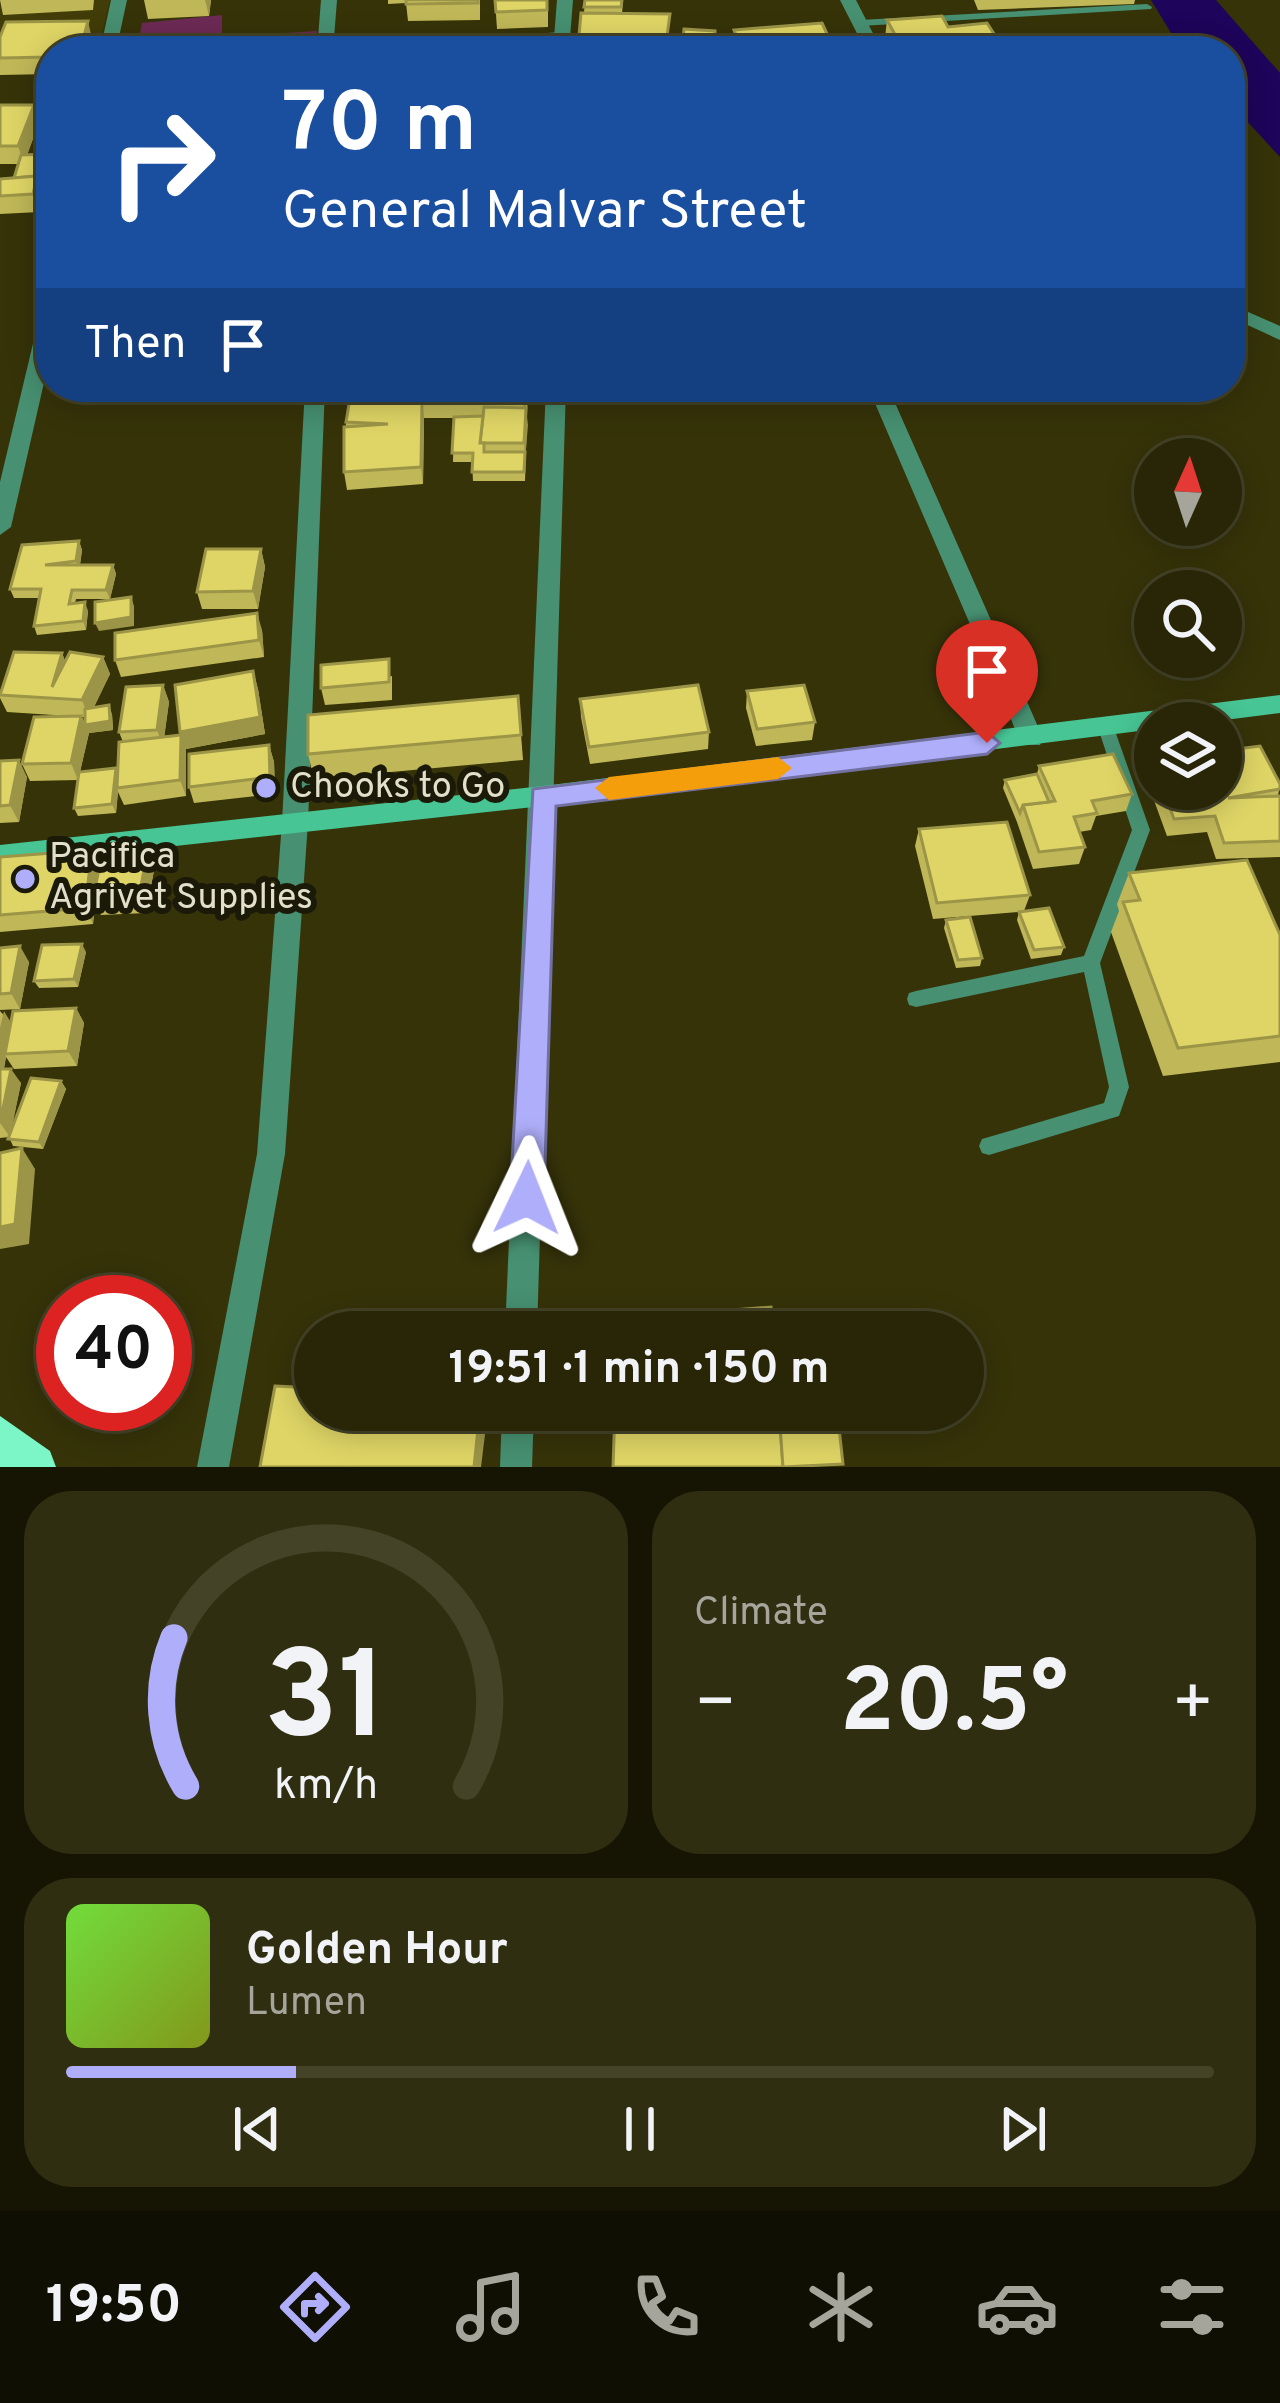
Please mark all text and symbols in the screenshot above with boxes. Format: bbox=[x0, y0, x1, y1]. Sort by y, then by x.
text: 70 m bbox=[282, 75, 477, 181]
icon: right bbox=[84, 84, 240, 240]
text: General Malvar Street bbox=[282, 179, 807, 248]
icon: arrive bbox=[210, 312, 276, 378]
text: Then bbox=[84, 317, 186, 374]
north arrow bbox=[1134, 438, 1242, 546]
map controls bbox=[1134, 438, 1242, 810]
button: search bbox=[1134, 570, 1242, 678]
pin bbox=[936, 620, 1038, 743]
icon: arrive bbox=[954, 638, 1020, 704]
button: layers bbox=[1134, 702, 1242, 810]
place label: Chooks to Go bbox=[290, 765, 505, 811]
marker: Chooks to Go bbox=[253, 775, 279, 801]
place label: Pacifica Agrivet Supplies bbox=[49, 835, 313, 922]
marker: Pacifica Agrivet Supplies bbox=[12, 866, 38, 892]
position arrow bbox=[464, 1135, 590, 1261]
speed limit sign: 40 bbox=[36, 1275, 192, 1431]
text: 19:51 · 1 min · 150 m bbox=[449, 1342, 829, 1399]
text: Climate bbox=[694, 1590, 828, 1639]
text: 31 bbox=[264, 1625, 388, 1783]
text: 20.5° bbox=[840, 1650, 1068, 1763]
text: − bbox=[694, 1665, 737, 1748]
text: + bbox=[1171, 1665, 1214, 1748]
text: km/h bbox=[274, 1759, 378, 1813]
text: Golden Hour bbox=[246, 1923, 508, 1980]
text: Lumen bbox=[246, 1980, 367, 2029]
icon: previous bbox=[224, 2096, 290, 2162]
icon: pause bbox=[607, 2096, 673, 2162]
icon: next bbox=[990, 2096, 1056, 2162]
icon: directions bbox=[273, 2265, 357, 2349]
icon: music bbox=[449, 2265, 533, 2349]
icon: phone bbox=[624, 2265, 708, 2349]
icon: climate bbox=[799, 2265, 883, 2349]
icon: car bbox=[975, 2265, 1059, 2349]
icon: filters bbox=[1150, 2265, 1234, 2349]
text: 19:50 bbox=[46, 2273, 182, 2342]

